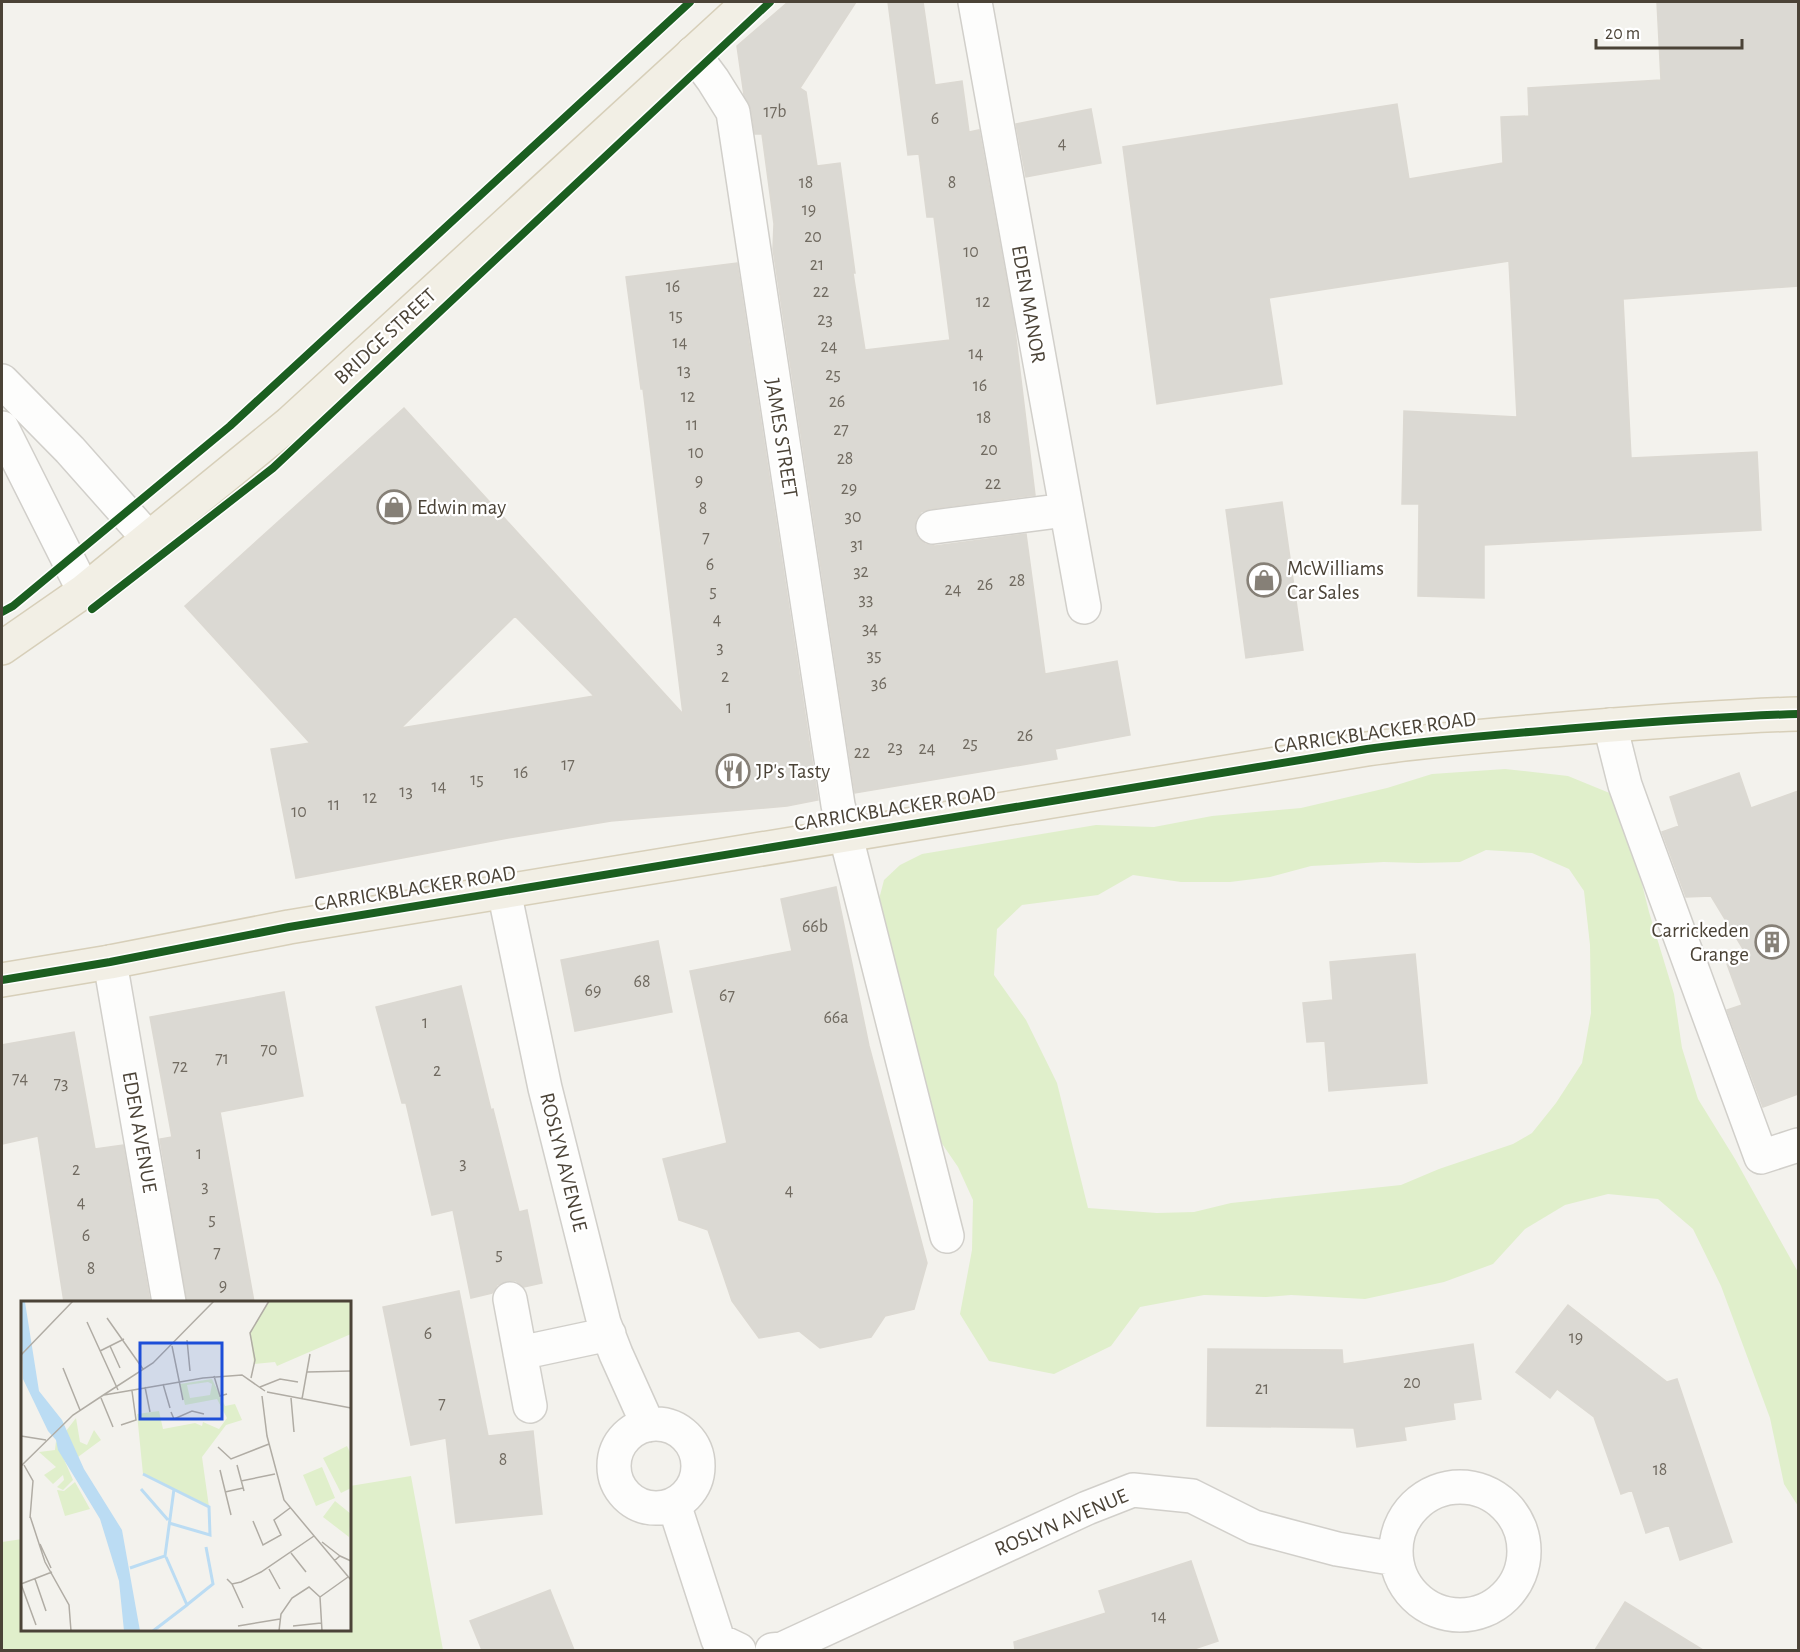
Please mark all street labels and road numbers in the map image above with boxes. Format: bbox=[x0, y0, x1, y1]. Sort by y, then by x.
street label: EDEN MANOR bbox=[1008, 244, 1049, 365]
street label: BRIDGE STREET bbox=[331, 284, 440, 389]
street label: JAMES STREET bbox=[762, 377, 801, 499]
street label: CARRICKBLACKER ROAD bbox=[1273, 708, 1477, 757]
street label: CARRICKBLACKER ROAD bbox=[793, 782, 997, 835]
street label: CARRICKBLACKER ROAD bbox=[313, 862, 517, 915]
street label: EDEN AVENUE bbox=[118, 1070, 161, 1194]
street label: ROSLYN AVENUE bbox=[536, 1090, 591, 1234]
street label: ROSLYN AVENUE bbox=[992, 1485, 1131, 1560]

